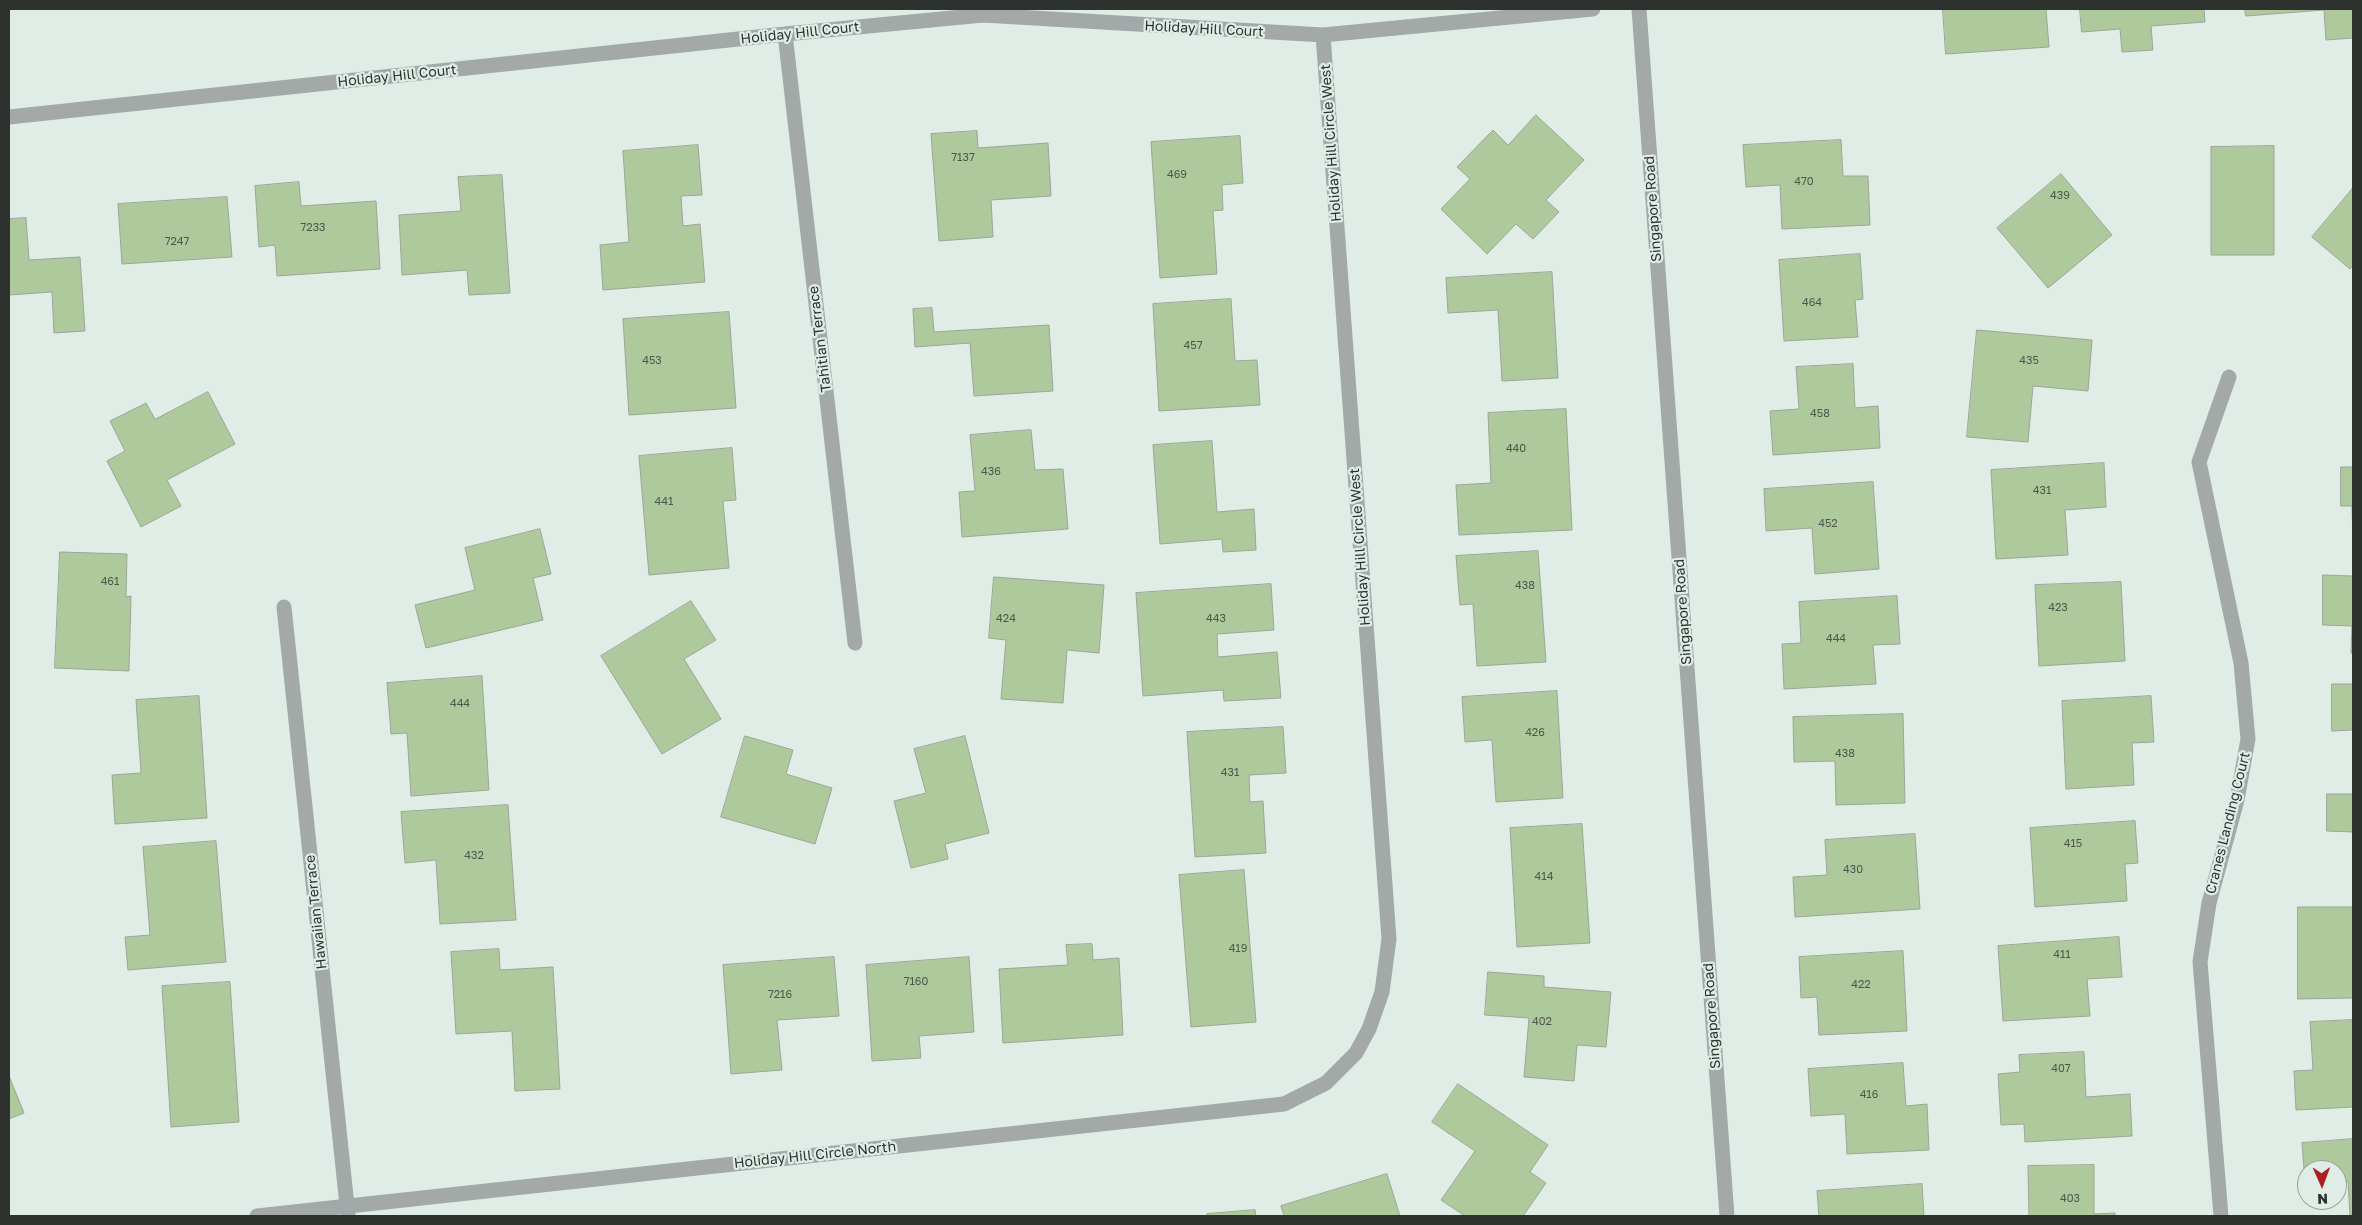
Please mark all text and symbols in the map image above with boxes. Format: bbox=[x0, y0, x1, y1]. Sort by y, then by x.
street label: Holiday Hill Court bbox=[1144, 17, 1264, 41]
street label: Holiday Hill Court bbox=[740, 18, 860, 48]
street label: Holiday Hill Court bbox=[337, 61, 457, 91]
street label: Holiday Hill Circle West bbox=[1317, 64, 1345, 222]
house number: 7137 bbox=[951, 151, 975, 165]
street label: Singapore Road bbox=[1641, 155, 1665, 263]
house number: 469 bbox=[1167, 168, 1187, 182]
house number: 470 bbox=[1794, 175, 1814, 189]
house number: 439 bbox=[2050, 189, 2070, 203]
house number: 7233 bbox=[300, 221, 326, 235]
house number: 7247 bbox=[165, 235, 189, 249]
street label: Tahitian Terrace bbox=[805, 285, 835, 393]
house number: 464 bbox=[1802, 296, 1822, 310]
house number: 457 bbox=[1184, 339, 1202, 353]
house number: 453 bbox=[642, 354, 662, 368]
house number: 435 bbox=[2019, 354, 2039, 368]
house number: 458 bbox=[1810, 407, 1830, 421]
house number: 440 bbox=[1506, 442, 1526, 456]
house number: 436 bbox=[981, 465, 1001, 479]
street label: Holiday Hill Circle West bbox=[1346, 468, 1374, 626]
house number: 431 bbox=[2033, 484, 2051, 498]
house number: 441 bbox=[655, 495, 673, 509]
house number: 452 bbox=[1818, 517, 1838, 531]
street label: Singapore Road bbox=[1671, 558, 1695, 666]
house number: 461 bbox=[101, 575, 119, 589]
house number: 438 bbox=[1515, 579, 1535, 593]
house number: 423 bbox=[2048, 601, 2068, 615]
house number: 424 bbox=[996, 612, 1016, 626]
house number: 443 bbox=[1206, 612, 1226, 626]
house number: 444 bbox=[1826, 632, 1846, 646]
house number: 444 bbox=[450, 697, 470, 711]
house number: 426 bbox=[1525, 726, 1545, 740]
house number: 438 bbox=[1835, 747, 1855, 761]
street label: Cranes Landing Court bbox=[2202, 750, 2254, 896]
house number: 431 bbox=[1221, 766, 1239, 780]
house number: 415 bbox=[2064, 837, 2082, 851]
house number: 432 bbox=[464, 849, 484, 863]
street label: Hawaiian Terrace bbox=[302, 854, 330, 970]
house number: 430 bbox=[1843, 863, 1863, 877]
house number: 414 bbox=[1535, 870, 1553, 884]
house number: 419 bbox=[1229, 942, 1247, 956]
house number: 411 bbox=[2053, 948, 2071, 962]
street label: Singapore Road bbox=[1700, 962, 1724, 1070]
house number: 7160 bbox=[904, 975, 928, 989]
house number: 422 bbox=[1851, 978, 1871, 992]
house number: 7216 bbox=[768, 988, 792, 1002]
house number: 402 bbox=[1532, 1015, 1552, 1029]
house number: 407 bbox=[2051, 1062, 2071, 1076]
house number: 416 bbox=[1860, 1088, 1878, 1102]
street label: Holiday Hill Circle North bbox=[733, 1138, 897, 1172]
north arrow bbox=[2297, 1160, 2347, 1210]
text: N bbox=[2317, 1191, 2328, 1208]
house number: 403 bbox=[2060, 1192, 2080, 1206]

